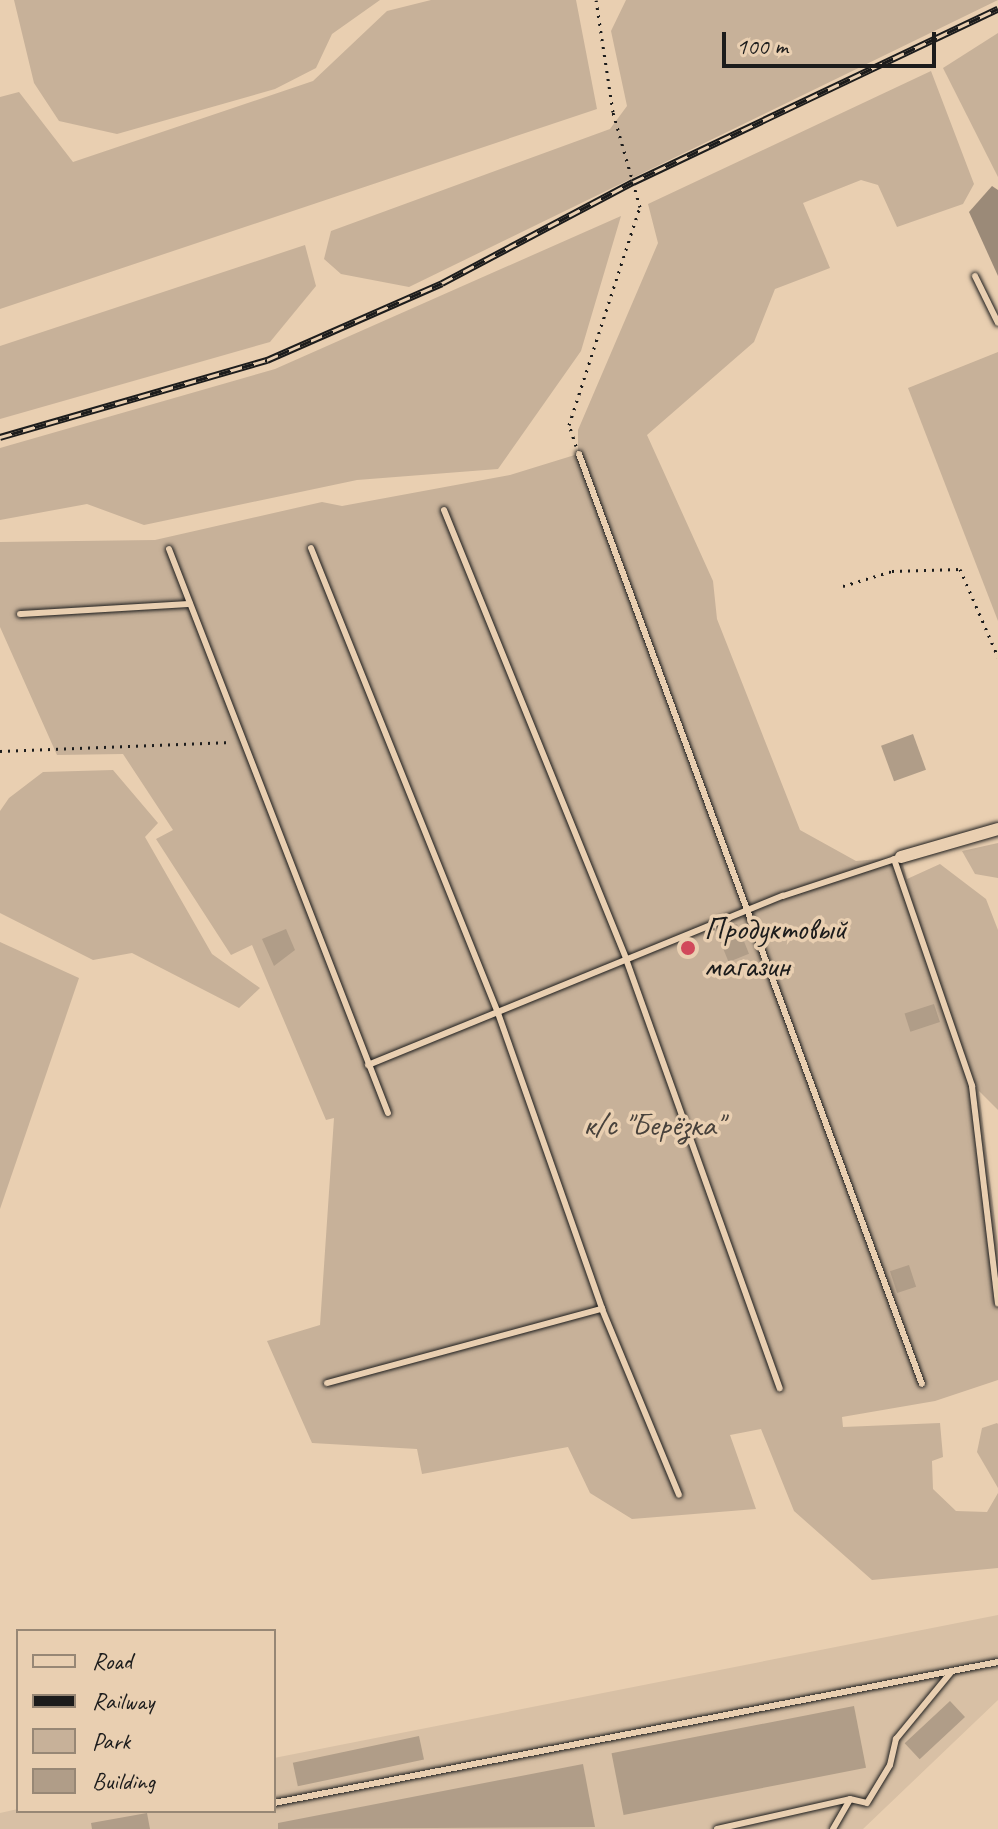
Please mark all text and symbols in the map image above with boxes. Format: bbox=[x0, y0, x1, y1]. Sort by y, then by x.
scale bar bbox=[726, 16, 940, 66]
text: 100 m bbox=[736, 31, 788, 61]
place label: Продуктовый магазин bbox=[704, 911, 847, 986]
marker: Продуктовый магазин bbox=[679, 939, 697, 957]
park label: к/с "Берёзка" bbox=[583, 1106, 723, 1144]
legend bbox=[16, 1629, 276, 1813]
text: Road bbox=[92, 1646, 132, 1676]
text: Railway bbox=[92, 1686, 154, 1716]
text: Park bbox=[92, 1726, 130, 1756]
text: Building bbox=[92, 1766, 155, 1796]

